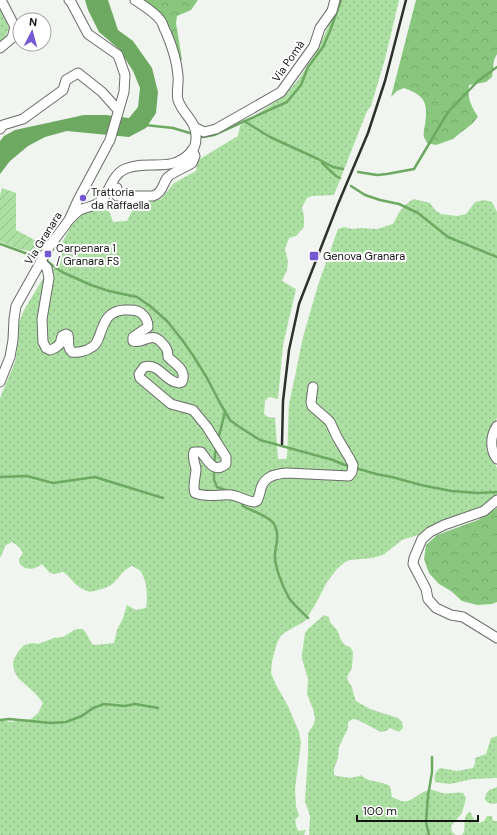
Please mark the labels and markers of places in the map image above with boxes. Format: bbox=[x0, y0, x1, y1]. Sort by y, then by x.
place label: Trattoria da Raffaella bbox=[91, 185, 150, 212]
marker: Trattoria da Raffaella bbox=[78, 193, 88, 203]
place label: Carpenara 1 / Granara FS bbox=[56, 241, 119, 268]
marker: Carpenara 1 / Granara FS bbox=[43, 249, 53, 259]
place label: Genova Granara bbox=[323, 249, 405, 263]
marker: Genova Granara bbox=[308, 250, 320, 262]

